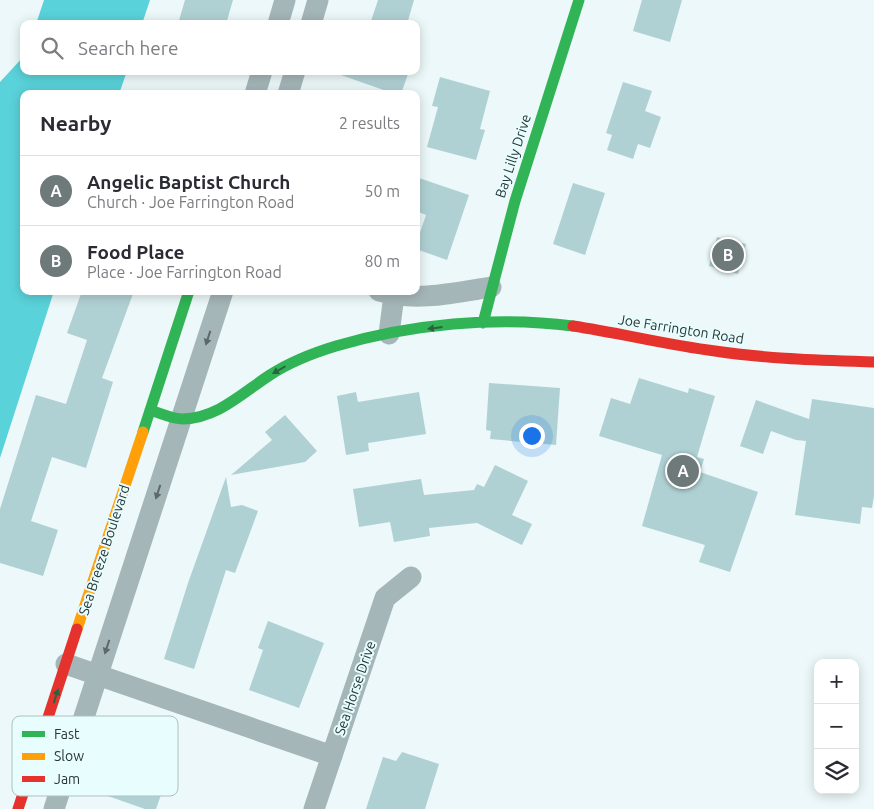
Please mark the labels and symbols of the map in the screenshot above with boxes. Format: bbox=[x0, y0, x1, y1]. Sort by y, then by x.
street label: Bay Lilly Drive bbox=[492, 112, 534, 200]
pin: B bbox=[712, 236, 744, 274]
street label: Joe Farrington Road bbox=[617, 311, 745, 347]
one-way arrow bbox=[426, 324, 442, 332]
one-way arrow bbox=[204, 330, 212, 345]
one-way arrow bbox=[272, 366, 287, 374]
your location bbox=[519, 423, 545, 449]
pin: A bbox=[667, 452, 699, 490]
street label: Sea Breeze Boulevard bbox=[75, 483, 133, 617]
one-way arrow bbox=[154, 485, 162, 500]
one-way arrow bbox=[103, 639, 111, 654]
street label: Sea Horse Drive bbox=[331, 639, 379, 737]
one-way arrow bbox=[52, 689, 60, 704]
legend bbox=[12, 716, 178, 796]
text: Fast bbox=[54, 726, 80, 742]
text: Slow bbox=[54, 748, 84, 764]
text: Jam bbox=[54, 771, 80, 787]

